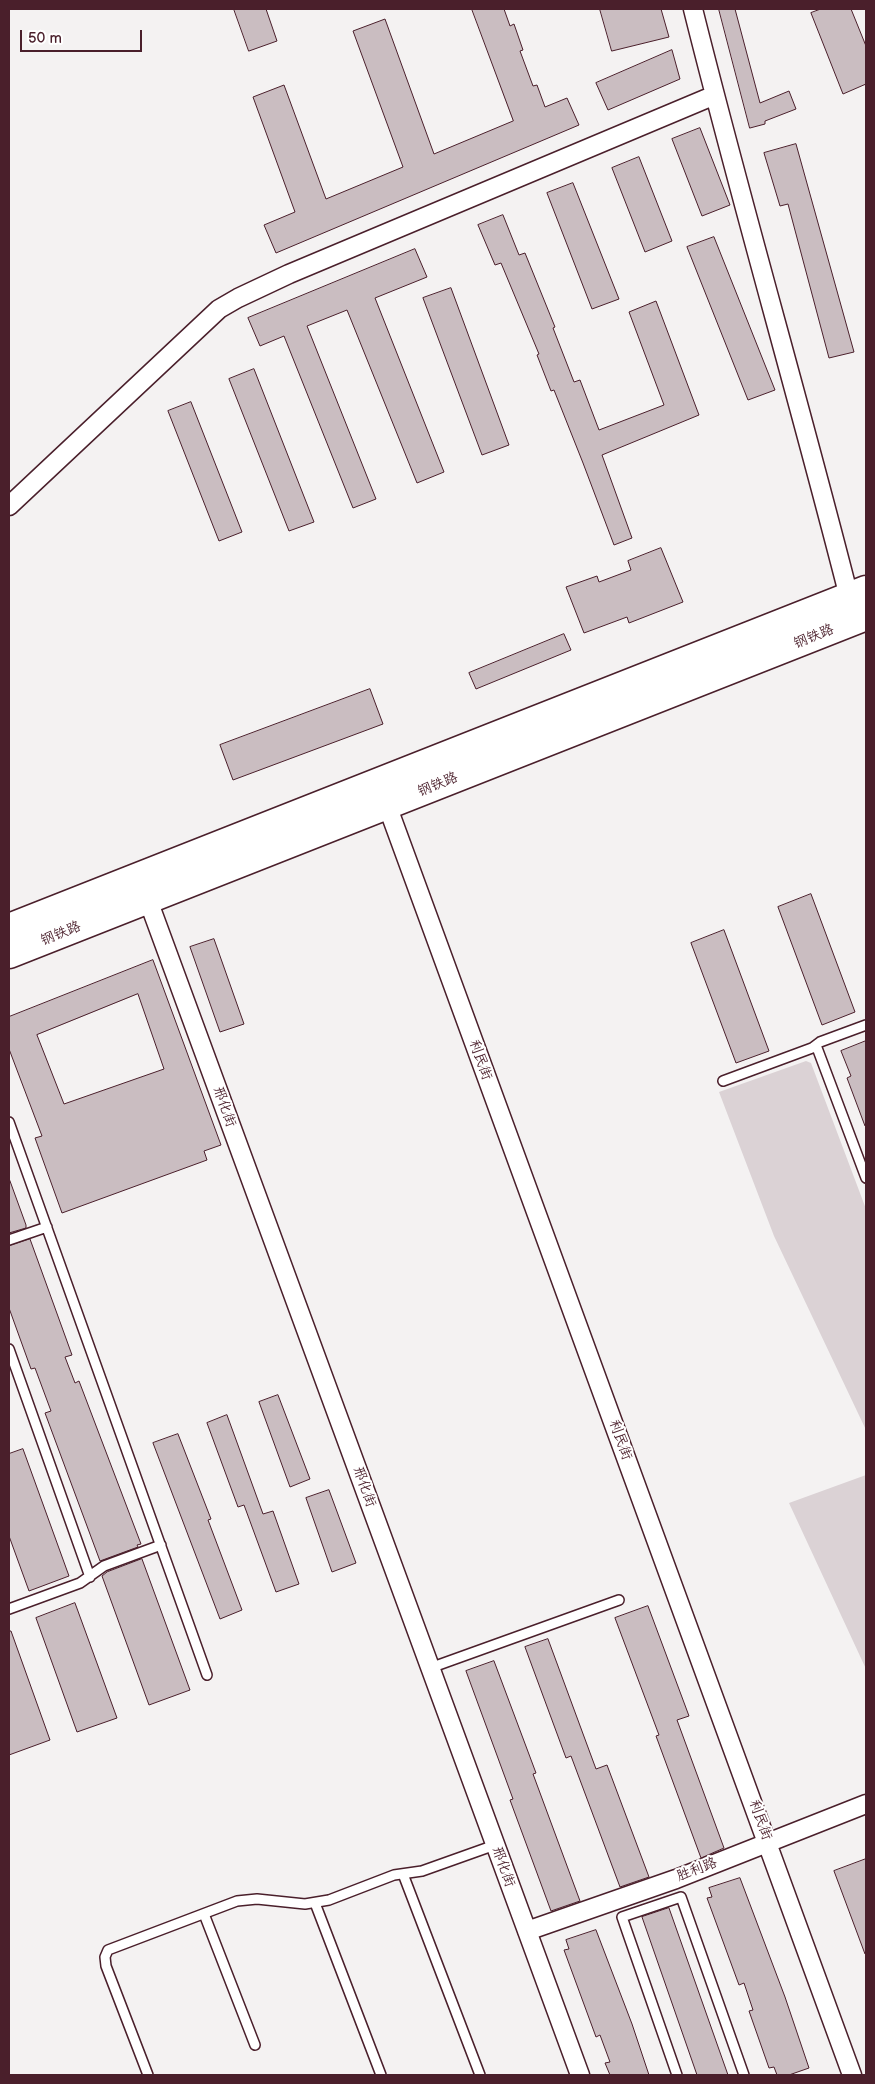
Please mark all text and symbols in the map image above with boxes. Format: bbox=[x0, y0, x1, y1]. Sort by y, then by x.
scale bar bbox=[22, 20, 145, 52]
text: 50 m bbox=[28, 29, 62, 48]
street label: 钢铁路 bbox=[791, 621, 837, 653]
street label: 钢铁路 bbox=[415, 769, 461, 801]
street label: 钢铁路 bbox=[38, 918, 84, 950]
street label: 利民街 bbox=[465, 1037, 495, 1083]
street label: 邢化街 bbox=[209, 1084, 239, 1130]
street label: 利民街 bbox=[605, 1417, 635, 1463]
street label: 邢化街 bbox=[349, 1464, 379, 1510]
street label: 利民街 bbox=[745, 1797, 775, 1843]
street label: 邢化街 bbox=[488, 1844, 518, 1890]
street label: 胜利路 bbox=[674, 1855, 720, 1885]

